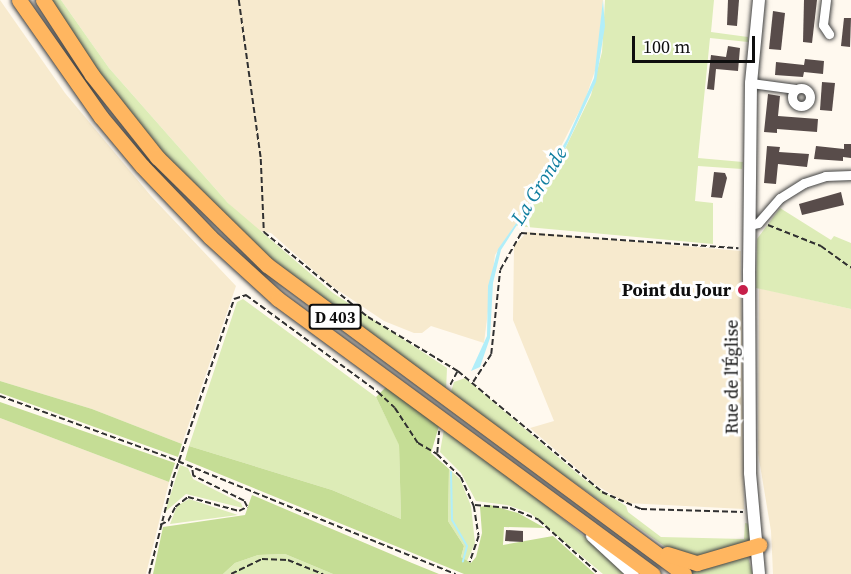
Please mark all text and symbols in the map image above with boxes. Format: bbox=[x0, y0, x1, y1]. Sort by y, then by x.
scale bar bbox=[635, 24, 758, 62]
text: 100 m bbox=[643, 34, 690, 59]
water label: La Gronde bbox=[506, 143, 572, 229]
place label: Point du Jour bbox=[622, 279, 731, 301]
marker: Point du Jour bbox=[736, 283, 750, 297]
road number: D 403 bbox=[308, 304, 362, 330]
street label: Rue de l'Église bbox=[721, 320, 743, 434]

